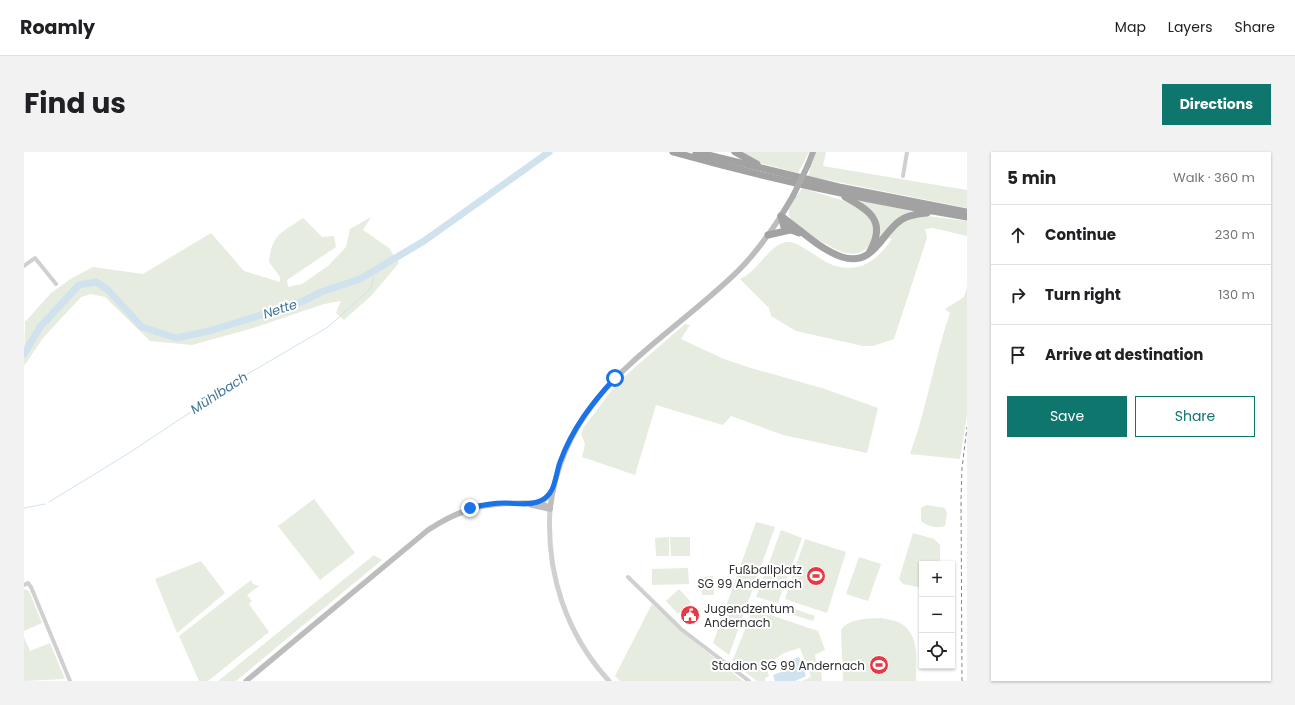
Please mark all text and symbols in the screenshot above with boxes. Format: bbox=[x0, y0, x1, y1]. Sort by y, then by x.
text: Roamly bbox=[20, 14, 95, 41]
text: Map bbox=[1115, 17, 1146, 37]
text: Layers bbox=[1168, 17, 1212, 37]
text: Share bbox=[1234, 17, 1275, 37]
text: Find us bbox=[24, 84, 126, 123]
button: Directions bbox=[1162, 84, 1271, 125]
text: 5 min bbox=[1007, 166, 1056, 190]
text: Walk · 360 m bbox=[1173, 168, 1255, 187]
icon: ahead bbox=[1007, 224, 1029, 246]
text: Continue bbox=[1045, 224, 1116, 245]
text: 230 m bbox=[1215, 225, 1255, 244]
icon: right bbox=[1007, 284, 1029, 306]
text: Turn right bbox=[1045, 284, 1121, 305]
text: 130 m bbox=[1218, 285, 1255, 304]
water label: Nette bbox=[261, 295, 299, 323]
icon: arrive bbox=[1007, 344, 1029, 366]
text: Arrive at destination bbox=[1045, 344, 1203, 365]
water label: Mühlbach bbox=[187, 367, 251, 419]
route start bbox=[606, 369, 624, 387]
button: Save bbox=[1007, 396, 1127, 437]
button: Share bbox=[1135, 396, 1255, 437]
route end bbox=[461, 499, 479, 517]
place label: Fußballplatz SG 99 Andernach bbox=[698, 561, 802, 592]
map controls bbox=[919, 561, 955, 669]
button: + bbox=[919, 561, 955, 597]
sports icon: Fußballplatz SG 99 Andernach bbox=[805, 565, 827, 587]
button: − bbox=[919, 597, 955, 633]
place label: Jugendzentum Andernach bbox=[704, 600, 794, 631]
public building icon: Jugendzentum Andernach bbox=[679, 604, 701, 626]
button: locate bbox=[919, 633, 955, 669]
sports icon: Stadion SG 99 Andernach bbox=[868, 654, 890, 676]
place label: Stadion SG 99 Andernach bbox=[711, 657, 865, 674]

